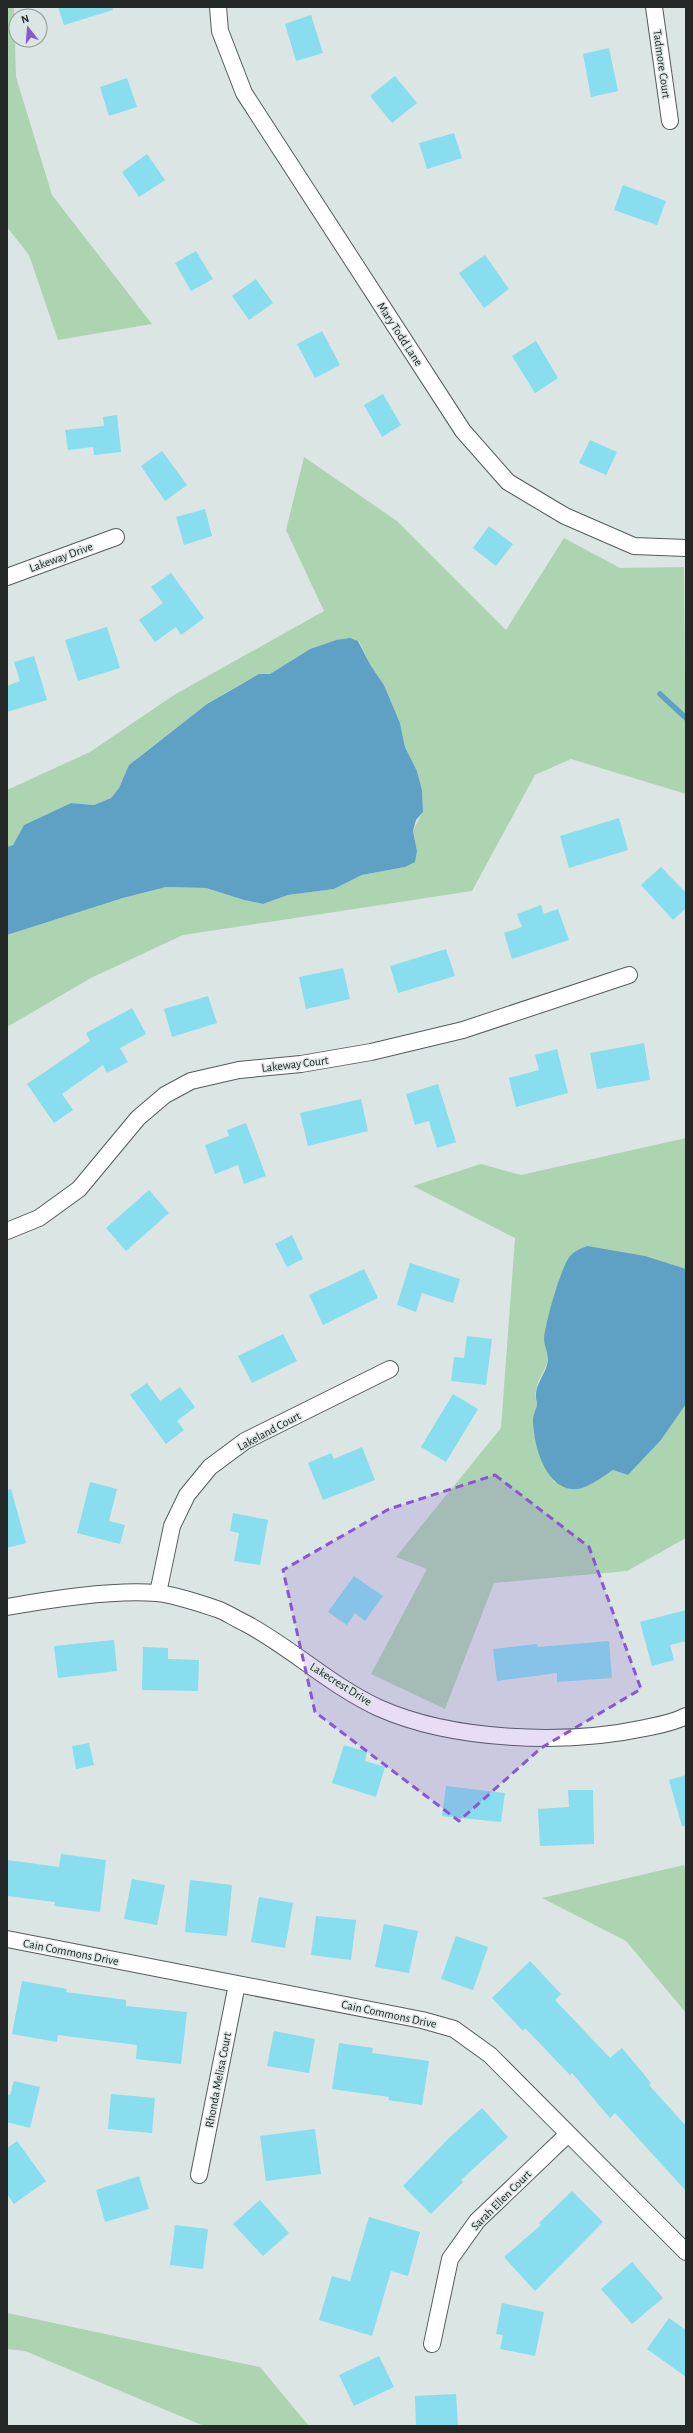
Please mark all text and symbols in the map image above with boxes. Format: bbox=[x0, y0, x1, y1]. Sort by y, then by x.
north arrow bbox=[8, 8, 48, 48]
text: N bbox=[20, 13, 30, 25]
street label: Tadmore Court bbox=[651, 29, 673, 99]
street label: Mary Todd Lane bbox=[374, 300, 425, 369]
street label: Lakeway Drive bbox=[28, 540, 95, 575]
street label: Lakeway Court bbox=[261, 1054, 329, 1075]
street label: Lakeland Court bbox=[235, 1409, 303, 1453]
street label: Lakecrest Drive bbox=[308, 1660, 374, 1708]
street label: Cain Commons Drive bbox=[22, 1937, 120, 1967]
street label: Cain Commons Drive bbox=[340, 1998, 438, 2030]
street label: Rhonda Melisa Court bbox=[203, 2031, 233, 2129]
street label: Sarah Ellen Court bbox=[469, 2168, 533, 2232]

